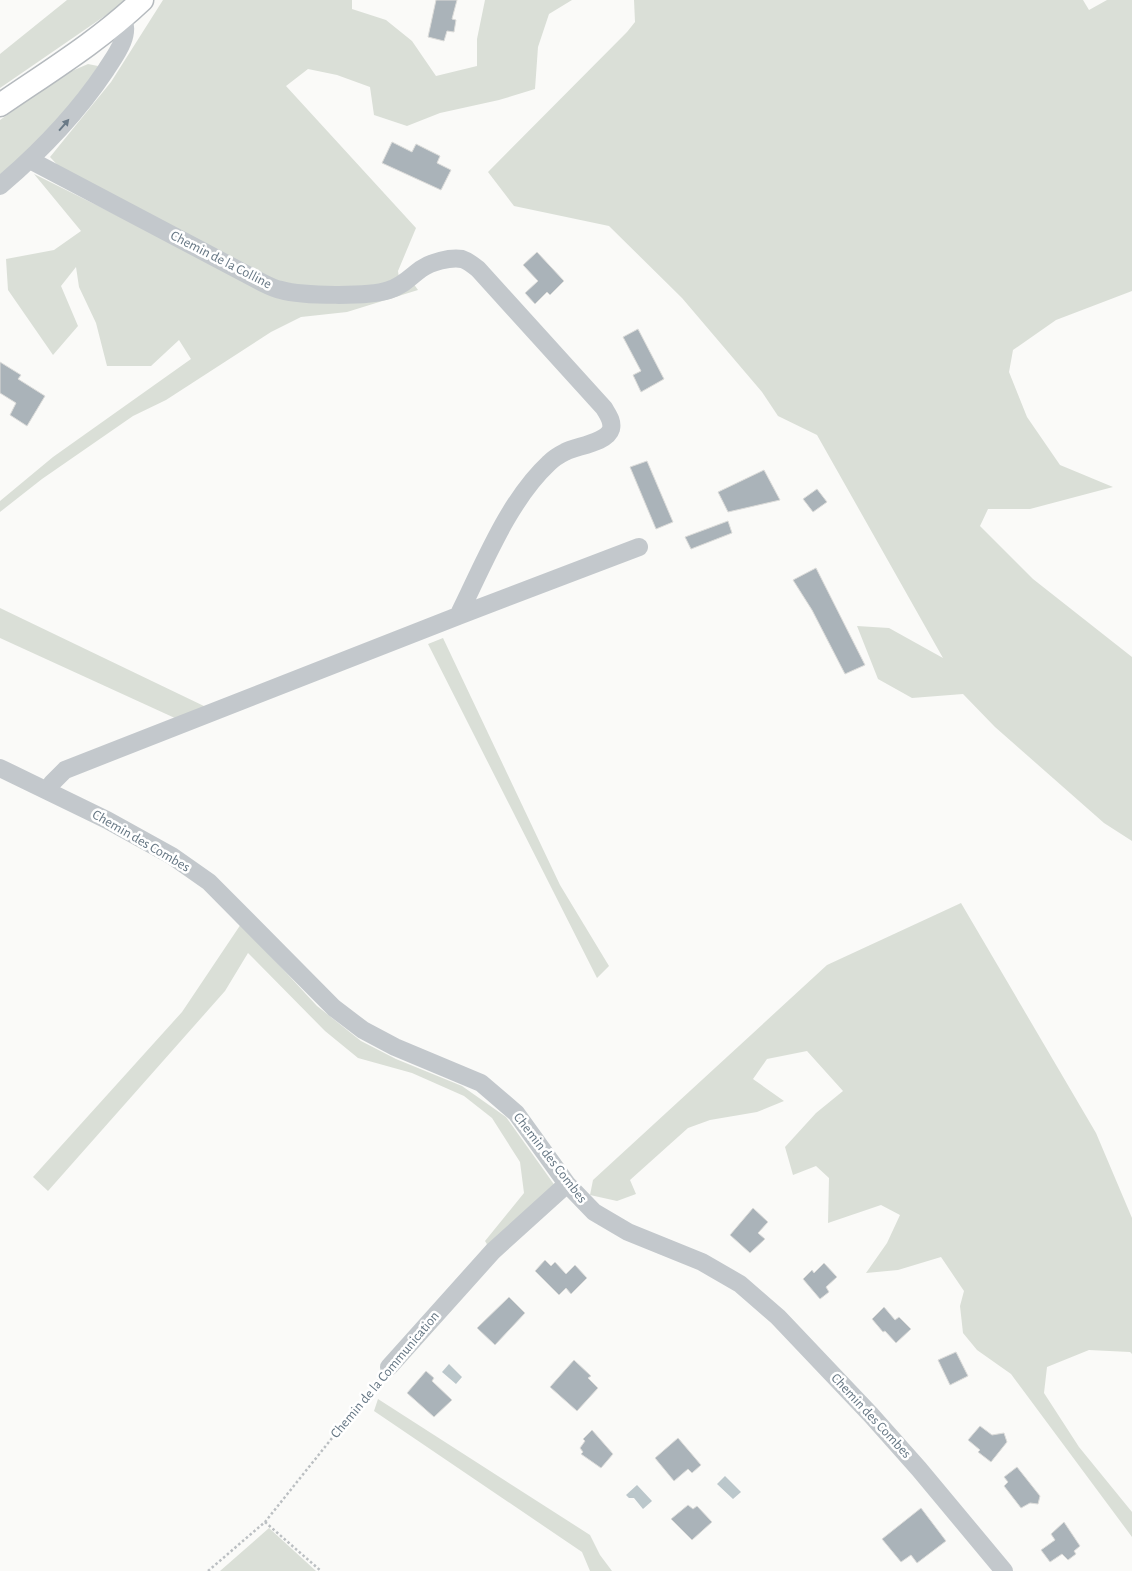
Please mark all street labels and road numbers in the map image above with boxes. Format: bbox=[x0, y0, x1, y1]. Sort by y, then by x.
street label: Chemin de la Colline bbox=[168, 229, 274, 291]
street label: Chemin des Combes bbox=[90, 807, 192, 875]
street label: Chemin des Combes bbox=[511, 1110, 589, 1206]
street label: Chemin de la Communication bbox=[328, 1309, 442, 1441]
street label: Chemin des Combes bbox=[828, 1371, 914, 1461]

